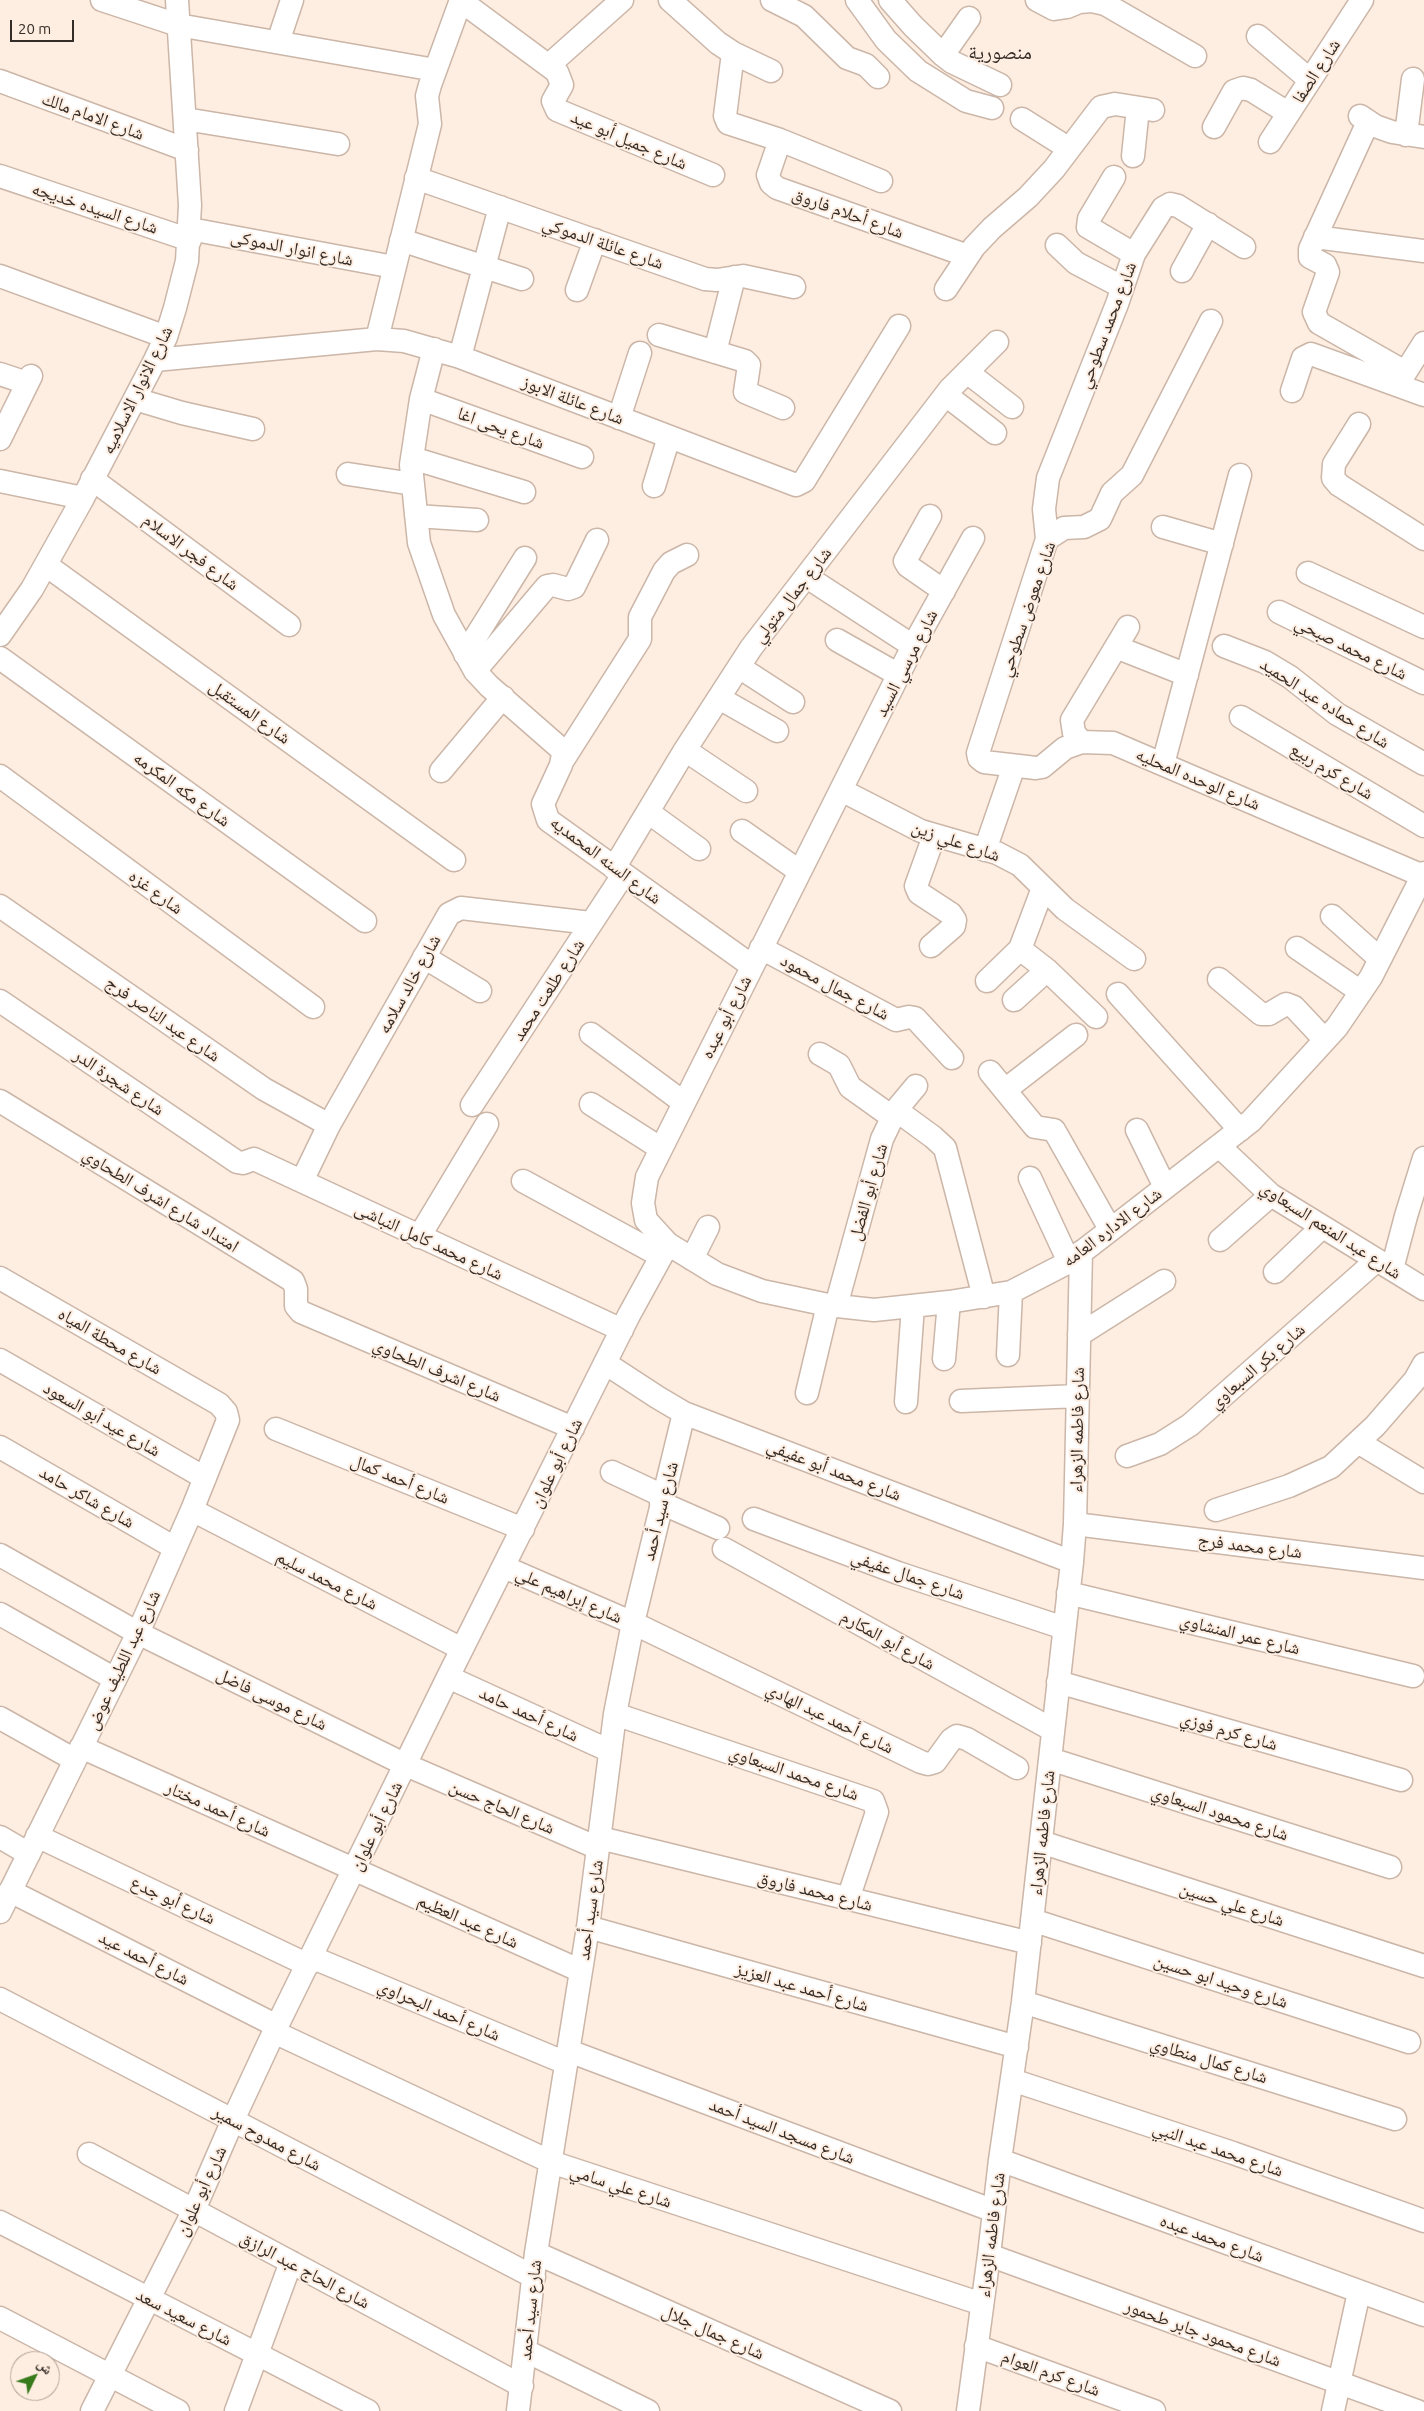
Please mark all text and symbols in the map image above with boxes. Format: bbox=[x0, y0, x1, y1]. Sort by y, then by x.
scale bar bbox=[12, 10, 76, 42]
text: 20 m bbox=[18, 20, 51, 37]
street label: شارع الصفا bbox=[1287, 35, 1345, 107]
district label: منصورية bbox=[968, 40, 1032, 64]
street label: شارع الامام مالك bbox=[39, 87, 147, 145]
street label: شارع جميل أبو عيد bbox=[568, 106, 690, 174]
street label: شارع السيده خديجه bbox=[29, 177, 161, 239]
street label: شارع أحلام فاروق bbox=[789, 183, 907, 243]
street label: شارع عائلة الدموكي bbox=[540, 212, 666, 274]
street label: شارع انوار الدموكى bbox=[229, 226, 355, 270]
street label: شارع محمد سطوحي bbox=[1073, 259, 1141, 391]
street label: شارع الانوار الاسلاميه bbox=[97, 322, 177, 458]
street label: شارع عائلة الابوز bbox=[519, 371, 627, 429]
street label: شارع يحى اغا bbox=[455, 402, 547, 454]
street label: شارع فجر الاسلام bbox=[139, 509, 243, 595]
street label: شارع معوض سطوحي bbox=[994, 539, 1060, 679]
street label: شارع جمال متولي bbox=[748, 543, 836, 647]
street label: شارع مرسي السيد bbox=[870, 606, 942, 720]
street label: شارع محمد صبحي bbox=[1291, 611, 1411, 685]
street label: شارع حماده عبد الحميد bbox=[1256, 653, 1394, 753]
street label: شارع المستقبل bbox=[205, 675, 295, 749]
street label: شارع كرم ربيع bbox=[1287, 738, 1377, 804]
street label: شارع الوحده المحليه bbox=[1133, 743, 1263, 815]
street label: شارع مكه المكرمه bbox=[129, 747, 235, 831]
street label: شارع السنه المحمديه bbox=[546, 811, 666, 909]
street label: شارع علي زين bbox=[909, 816, 1003, 866]
street label: شارع غزه bbox=[125, 865, 187, 919]
street label: شارع خالد سلامه bbox=[373, 931, 445, 1037]
street label: شارع طلعت محمد bbox=[507, 935, 589, 1045]
street label: شارع جمال محمود bbox=[777, 949, 893, 1025]
street label: شارع عبد الناصر فرج bbox=[101, 971, 225, 1067]
street label: شارع أبو عبده bbox=[696, 972, 756, 1062]
street label: شارع شجرة الدر bbox=[70, 1044, 168, 1120]
street label: شارع أبو الفضل bbox=[844, 1141, 892, 1243]
street label: امتداد شارع اشرف الطحاوي bbox=[79, 1143, 243, 1257]
street label: شارع عبد المنعم السبعاوي bbox=[1256, 1176, 1406, 1284]
street label: شارع الاداره العامه bbox=[1058, 1183, 1166, 1271]
street label: شارع محمد كامل النباشى bbox=[351, 1197, 507, 1285]
street label: شارع محطة المياه bbox=[54, 1303, 166, 1379]
street label: شارع بكر السبعاوي bbox=[1205, 1319, 1309, 1413]
street label: شارع اشرف الطحاوي bbox=[370, 1333, 504, 1407]
street label: شارع فاطمه الزهراء bbox=[1065, 1367, 1089, 1493]
street label: شارع عيد أبو السعود bbox=[40, 1377, 164, 1461]
street label: شارع أبو علوان bbox=[525, 1415, 587, 1511]
street label: شارع محمد أبو عفيفي bbox=[764, 1434, 904, 1506]
street label: شارع أحمد كمال bbox=[348, 1449, 452, 1509]
street label: شارع سيد أحمد bbox=[637, 1459, 683, 1563]
street label: شارع شاكر حامد bbox=[36, 1461, 138, 1533]
street label: شارع محمد فرج bbox=[1197, 1529, 1303, 1563]
street label: شارع محمد سليم bbox=[273, 1545, 381, 1615]
street label: شارع جمال عفيفي bbox=[848, 1546, 968, 1604]
street label: شارع إبراهيم علي bbox=[512, 1562, 626, 1628]
street label: شارع عبد اللطيف عوض bbox=[81, 1587, 165, 1733]
street label: شارع أبو المكارم bbox=[837, 1605, 939, 1675]
street label: شارع عمر المنشاوي bbox=[1178, 1609, 1302, 1659]
street label: شارع موسى فاضل bbox=[213, 1663, 331, 1735]
street label: شارع أحمد عبد الهادي bbox=[763, 1678, 897, 1758]
street label: شارع أحمد حامد bbox=[476, 1682, 582, 1746]
street label: شارع كرم فوزي bbox=[1178, 1707, 1280, 1755]
street label: شارع محمد السبعاوي bbox=[726, 1741, 862, 1805]
street label: شارع فاطمه الزهراء bbox=[1025, 1769, 1059, 1897]
street label: شارع الحاج حسن bbox=[446, 1775, 558, 1839]
street label: شارع أحمد مختار bbox=[162, 1776, 274, 1842]
street label: شارع أبو علوان bbox=[345, 1778, 407, 1874]
street label: شارع محمود السبعاوي bbox=[1149, 1781, 1291, 1845]
street label: شارع سيد أحمد bbox=[572, 1858, 608, 1962]
street label: شارع محمد فاروق bbox=[755, 1866, 875, 1916]
street label: شارع أبو جدع bbox=[127, 1871, 219, 1929]
street label: شارع علي حسين bbox=[1177, 1877, 1287, 1931]
street label: شارع عبد العظيم bbox=[414, 1889, 522, 1953]
street label: شارع أحمد عيد bbox=[95, 1926, 193, 1990]
street label: شارع وحيد ابو حسين bbox=[1151, 1949, 1291, 2013]
street label: شارع أحمد عبد العزيز bbox=[733, 1958, 871, 2016]
street label: شارع أحمد البحراوي bbox=[375, 1975, 503, 2045]
street label: شارع كمال منطاوي bbox=[1148, 2032, 1270, 2088]
street label: شارع مسجد السيد أحمد bbox=[706, 2093, 858, 2169]
street label: شارع ممدوح سمير bbox=[209, 2100, 325, 2176]
street label: شارع محمد عبد النبي bbox=[1150, 2117, 1286, 2181]
street label: شارع أبو علوان bbox=[171, 2143, 231, 2239]
street label: شارع علي سامي bbox=[568, 2159, 674, 2213]
street label: شارع فاطمه الزهراء bbox=[973, 2171, 1009, 2299]
street label: شارع محمد عبده bbox=[1157, 2209, 1267, 2267]
street label: شارع الحاج عبد الرازق bbox=[236, 2227, 374, 2313]
street label: شارع سيد أحمد bbox=[514, 2259, 546, 2361]
street label: شارع سعيد سعد bbox=[132, 2284, 236, 2350]
street label: شارع محمود جابر طحمور bbox=[1122, 2295, 1284, 2371]
street label: شارع جمال جلال bbox=[658, 2300, 768, 2364]
street label: شارع كرم العوام bbox=[999, 2345, 1103, 2401]
north arrow bbox=[10, 2351, 60, 2401]
text: ش bbox=[34, 2356, 56, 2378]

